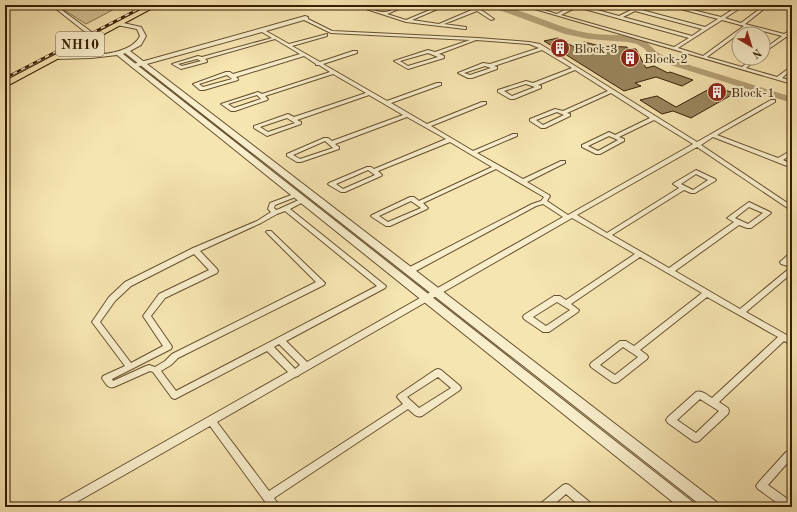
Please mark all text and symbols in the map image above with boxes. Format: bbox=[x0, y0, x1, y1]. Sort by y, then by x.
north arrow bbox=[731, 26, 771, 66]
road number: NH10 bbox=[56, 32, 104, 56]
building icon: Block-3 bbox=[549, 37, 571, 59]
place label: Block-3 bbox=[574, 43, 618, 56]
text: N bbox=[749, 46, 763, 60]
building icon: Block-2 bbox=[619, 47, 641, 69]
place label: Block-2 bbox=[644, 53, 688, 66]
building icon: Block-1 bbox=[706, 81, 728, 103]
place label: Block-1 bbox=[731, 87, 775, 100]

